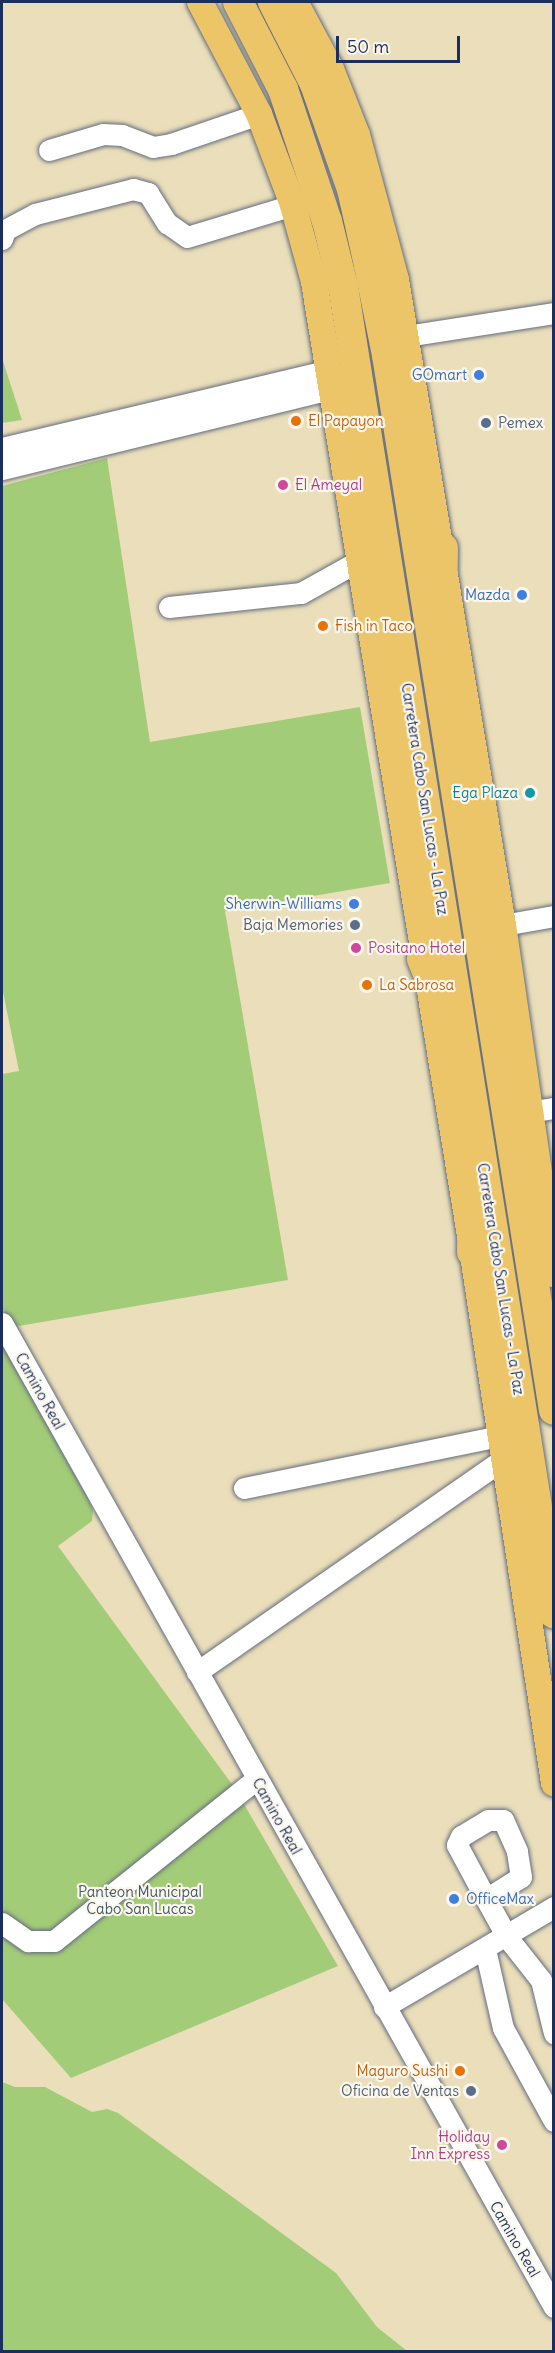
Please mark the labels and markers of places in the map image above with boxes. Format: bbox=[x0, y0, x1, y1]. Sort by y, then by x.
place label: GOmart bbox=[412, 366, 467, 384]
marker: GOmart bbox=[472, 368, 486, 382]
place label: El Papayon bbox=[308, 412, 384, 430]
marker: El Papayon bbox=[289, 414, 303, 428]
place label: Pemex bbox=[498, 414, 543, 432]
marker: Pemex bbox=[479, 416, 493, 430]
place label: El Ameyal bbox=[295, 476, 362, 494]
marker: El Ameyal bbox=[276, 478, 290, 492]
place label: Mazda bbox=[465, 586, 510, 604]
marker: Mazda bbox=[515, 588, 529, 602]
place label: Fish in Taco bbox=[335, 617, 413, 635]
marker: Fish in Taco bbox=[316, 619, 330, 633]
place label: Ega Plaza bbox=[452, 784, 518, 802]
marker: Ega Plaza bbox=[523, 786, 537, 800]
place label: Sherwin-Williams bbox=[225, 895, 342, 913]
marker: Sherwin-Williams bbox=[347, 897, 361, 911]
place label: Baja Memories bbox=[243, 916, 343, 934]
marker: Baja Memories bbox=[348, 918, 362, 932]
place label: Positano Hotel bbox=[368, 939, 465, 957]
marker: Positano Hotel bbox=[349, 941, 363, 955]
place label: La Sabrosa bbox=[379, 976, 454, 994]
marker: La Sabrosa bbox=[360, 978, 374, 992]
place label: OfficeMax bbox=[466, 1890, 534, 1908]
marker: OfficeMax bbox=[447, 1892, 461, 1906]
place label: Maguro Sushi bbox=[356, 2062, 448, 2080]
marker: Maguro Sushi bbox=[453, 2064, 467, 2078]
place label: Oficina de Ventas bbox=[341, 2082, 459, 2100]
marker: Oficina de Ventas bbox=[464, 2084, 478, 2098]
place label: Holiday Inn Express bbox=[411, 2127, 490, 2162]
marker: Holiday Inn Express bbox=[495, 2138, 509, 2152]

